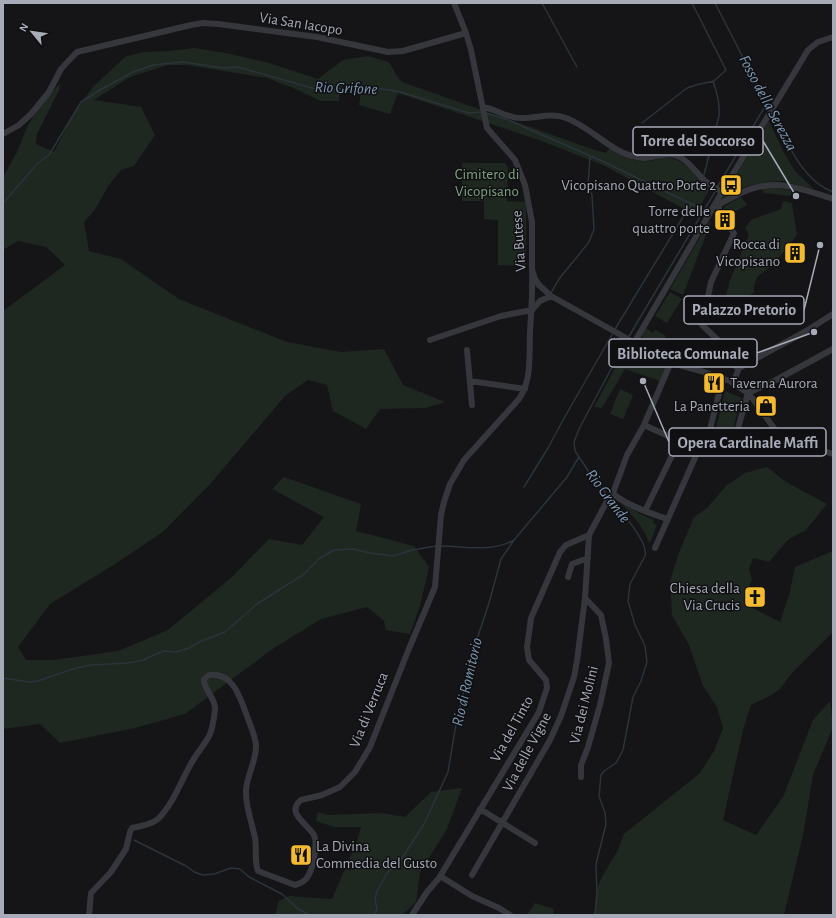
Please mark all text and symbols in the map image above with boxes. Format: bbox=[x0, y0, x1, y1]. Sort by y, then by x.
street label: Via San Iacopo bbox=[258, 10, 344, 38]
north arrow bbox=[12, 12, 52, 52]
text: N bbox=[17, 21, 30, 33]
water label: Fosso della Serezza bbox=[736, 52, 800, 154]
water label: Rio Grifone bbox=[314, 79, 378, 97]
callout: Torre del Soccorso bbox=[633, 127, 763, 155]
text: Torre del Soccorso bbox=[641, 133, 755, 149]
park label: Cimitero di Vicopisano bbox=[455, 167, 519, 199]
bus stop icon: Vicopisano Quattro Porte 2 bbox=[718, 172, 744, 198]
place label: Vicopisano Quattro Porte 2 bbox=[561, 178, 716, 193]
place label: Torre delle quattro porte bbox=[632, 204, 710, 236]
building icon: Torre delle quattro porte bbox=[712, 207, 738, 233]
street label: Via Butese bbox=[509, 210, 529, 272]
place label: Rocca di Vicopisano bbox=[716, 237, 780, 269]
building icon: Rocca di Vicopisano bbox=[782, 240, 808, 266]
callout: Palazzo Pretorio bbox=[684, 296, 804, 324]
text: Palazzo Pretorio bbox=[692, 302, 796, 318]
callout: Biblioteca Comunale bbox=[609, 339, 757, 367]
text: Biblioteca Comunale bbox=[617, 346, 749, 362]
restaurant icon: Taverna Aurora bbox=[701, 370, 727, 396]
place label: Taverna Aurora bbox=[730, 376, 818, 391]
shop icon: La Panetteria bbox=[753, 393, 779, 419]
place label: La Panetteria bbox=[674, 399, 750, 414]
callout: Opera Cardinale Maffi bbox=[669, 428, 826, 456]
text: Opera Cardinale Maffi bbox=[678, 435, 818, 451]
water label: Rio Grande bbox=[583, 466, 633, 526]
place label: Chiesa della Via Crucis bbox=[670, 581, 740, 613]
church icon: Chiesa della Via Crucis bbox=[742, 584, 768, 610]
water label: Rio di Romitorio bbox=[449, 636, 485, 728]
street label: Via dei Molini bbox=[567, 664, 601, 746]
street label: Via di Verruca bbox=[347, 670, 391, 750]
street label: Via del Tinto bbox=[488, 693, 536, 765]
street label: Via delle Vigne bbox=[500, 710, 554, 794]
place label: La Divina Commedia del Gusto bbox=[316, 839, 437, 871]
restaurant icon: La Divina Commedia del Gusto bbox=[288, 842, 314, 868]

